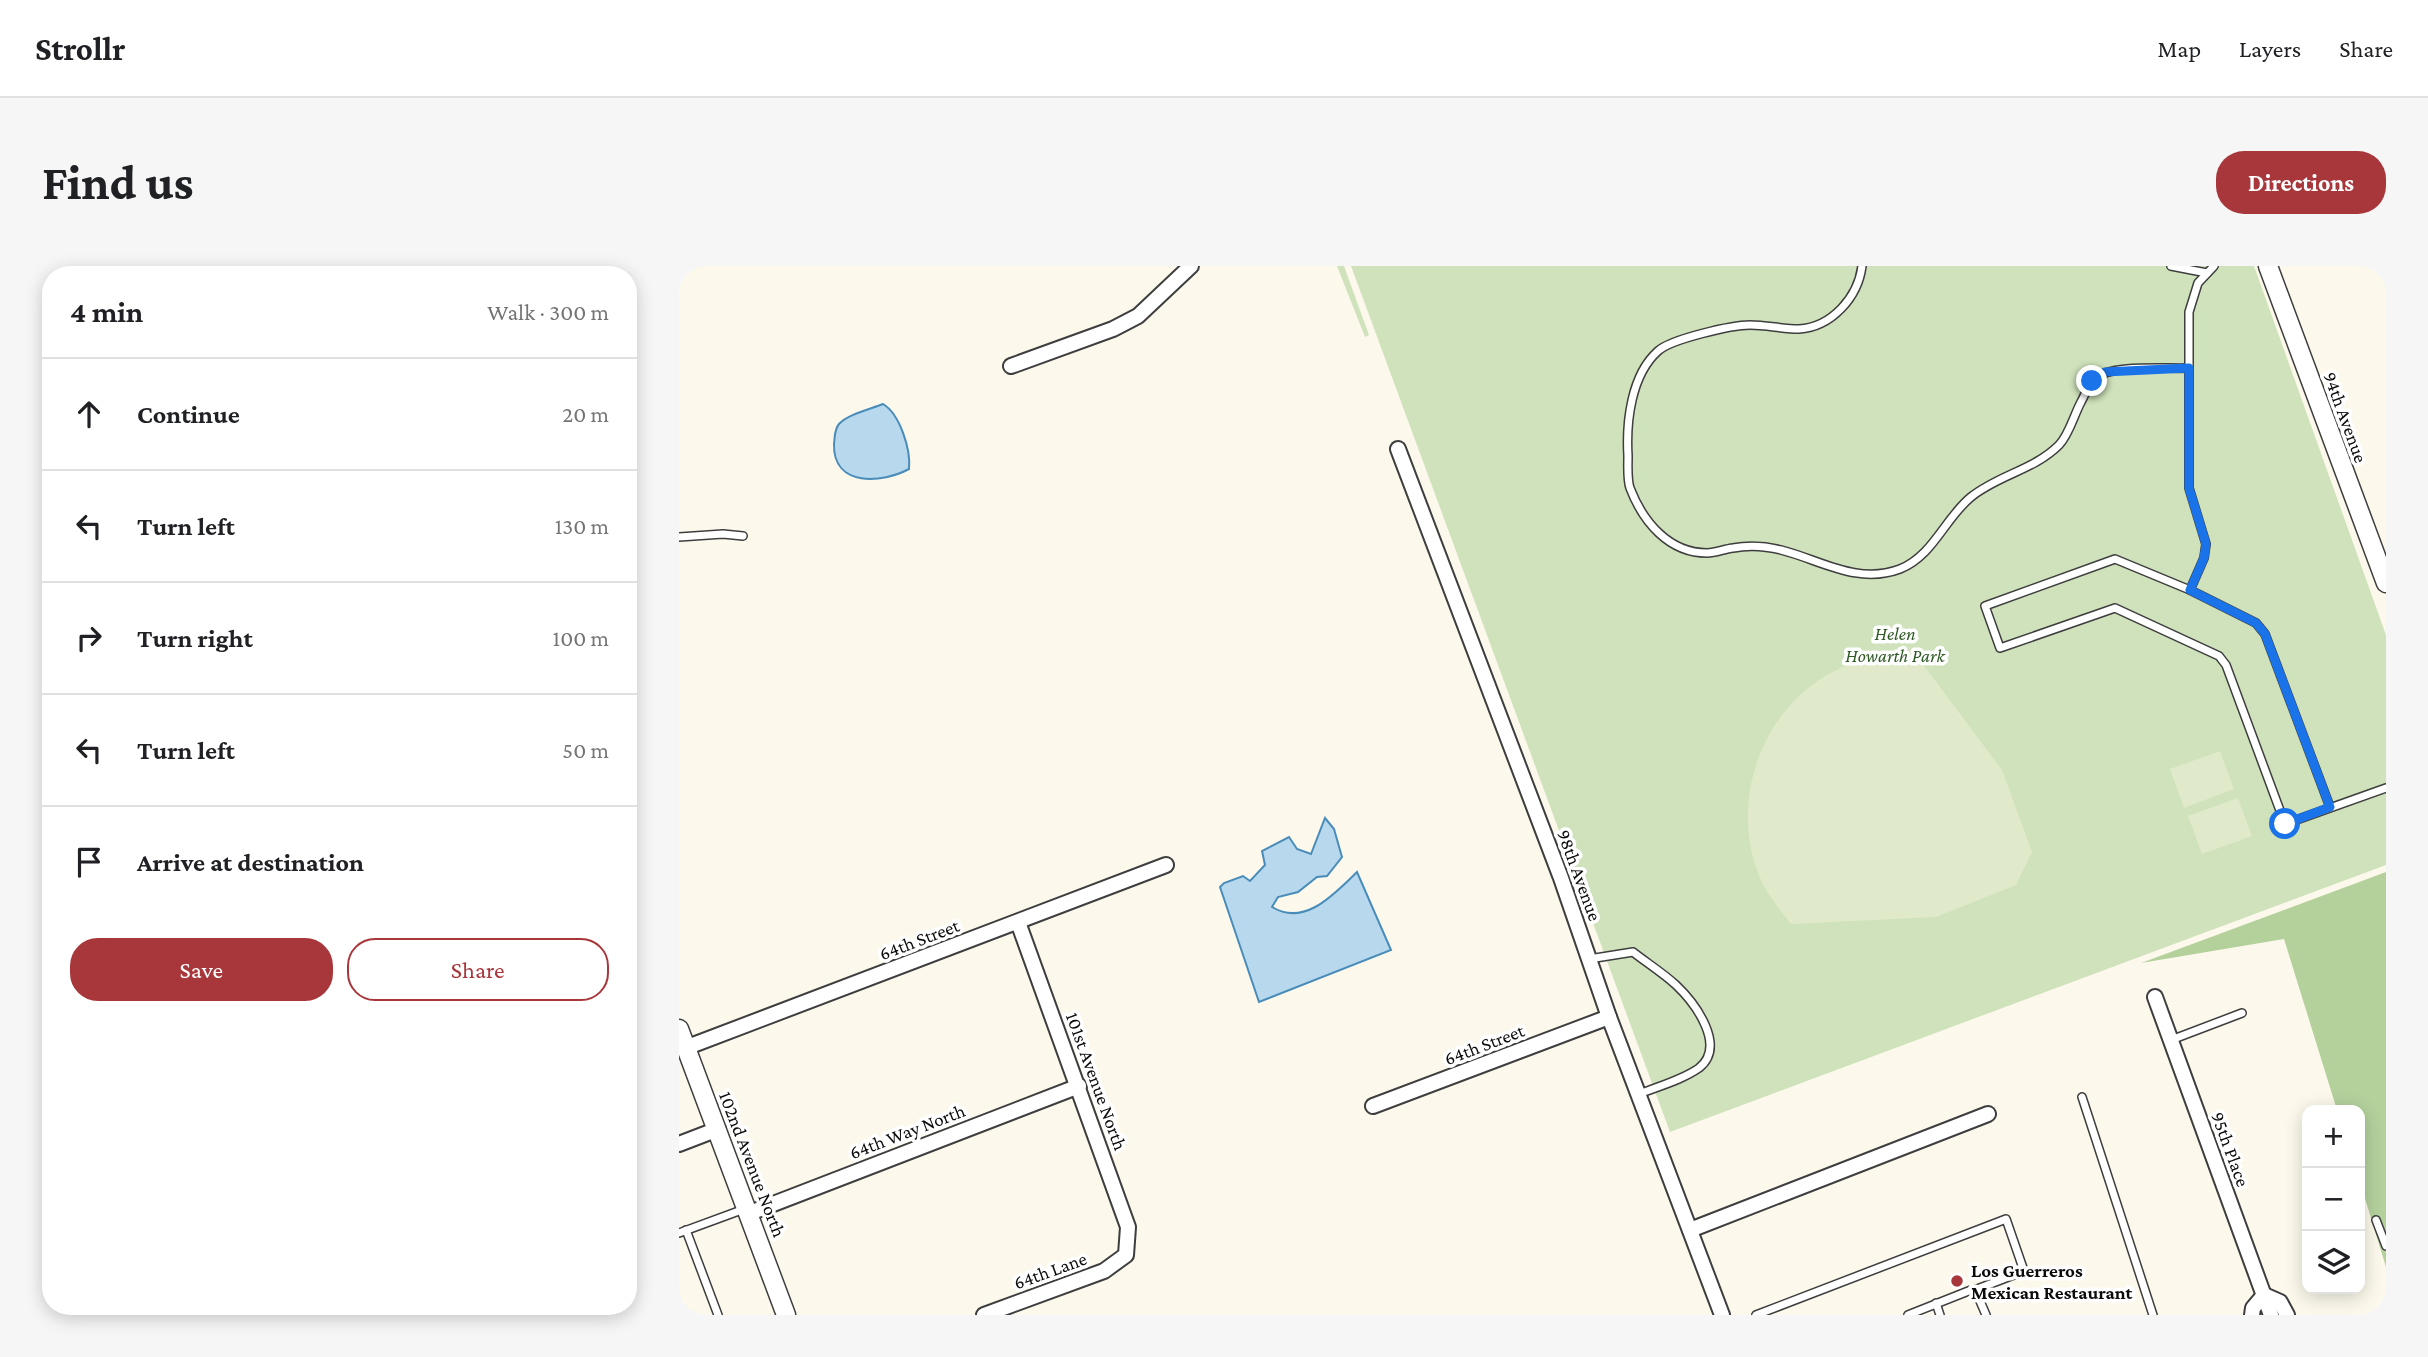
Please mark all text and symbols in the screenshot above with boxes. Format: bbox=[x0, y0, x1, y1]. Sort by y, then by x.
text: Strollr bbox=[35, 30, 125, 67]
text: Map bbox=[2157, 35, 2201, 62]
text: Layers bbox=[2239, 35, 2301, 62]
text: Share bbox=[2339, 35, 2393, 62]
button: Directions bbox=[2216, 151, 2386, 214]
text: Find us bbox=[42, 155, 194, 210]
text: 4 min bbox=[70, 295, 143, 328]
text: Walk · 300 m bbox=[487, 299, 609, 325]
route end bbox=[2076, 365, 2107, 396]
street label: 94th Avenue bbox=[2319, 369, 2372, 465]
icon: ahead bbox=[70, 395, 108, 433]
text: Continue bbox=[137, 400, 240, 429]
text: 20 m bbox=[562, 401, 609, 427]
icon: left bbox=[70, 507, 108, 545]
text: Turn left bbox=[137, 512, 235, 541]
text: 130 m bbox=[555, 513, 609, 539]
icon: right bbox=[70, 619, 108, 657]
park label: Helen Howarth Park bbox=[1845, 623, 1945, 666]
text: Turn right bbox=[137, 624, 253, 653]
text: 100 m bbox=[553, 625, 609, 651]
icon: left bbox=[70, 731, 108, 769]
text: Turn left bbox=[137, 736, 235, 765]
text: 50 m bbox=[562, 737, 609, 763]
route start bbox=[2269, 808, 2300, 839]
street label: 98th Avenue bbox=[1553, 827, 1606, 924]
icon: arrive bbox=[70, 843, 108, 881]
text: Arrive at destination bbox=[137, 848, 364, 877]
street label: 64th Street bbox=[876, 914, 963, 964]
button: Save bbox=[70, 938, 333, 1001]
button: Share bbox=[347, 938, 609, 1001]
street label: 101st Avenue North bbox=[1062, 1009, 1131, 1153]
street label: 64th Street bbox=[1441, 1019, 1528, 1069]
street label: 102nd Avenue North bbox=[715, 1088, 790, 1240]
street label: 64th Way North bbox=[846, 1100, 968, 1163]
map controls bbox=[2302, 1105, 2365, 1294]
button: + bbox=[2302, 1105, 2365, 1168]
street label: 95th Place bbox=[2207, 1109, 2254, 1189]
button: − bbox=[2302, 1168, 2365, 1231]
button: layers bbox=[2302, 1231, 2365, 1294]
street label: 64th Lane bbox=[1011, 1248, 1090, 1293]
place label: Los Guerreros Mexican Restaurant bbox=[1971, 1260, 2133, 1303]
marker: Los Guerreros Mexican Restaurant bbox=[1949, 1273, 1965, 1289]

